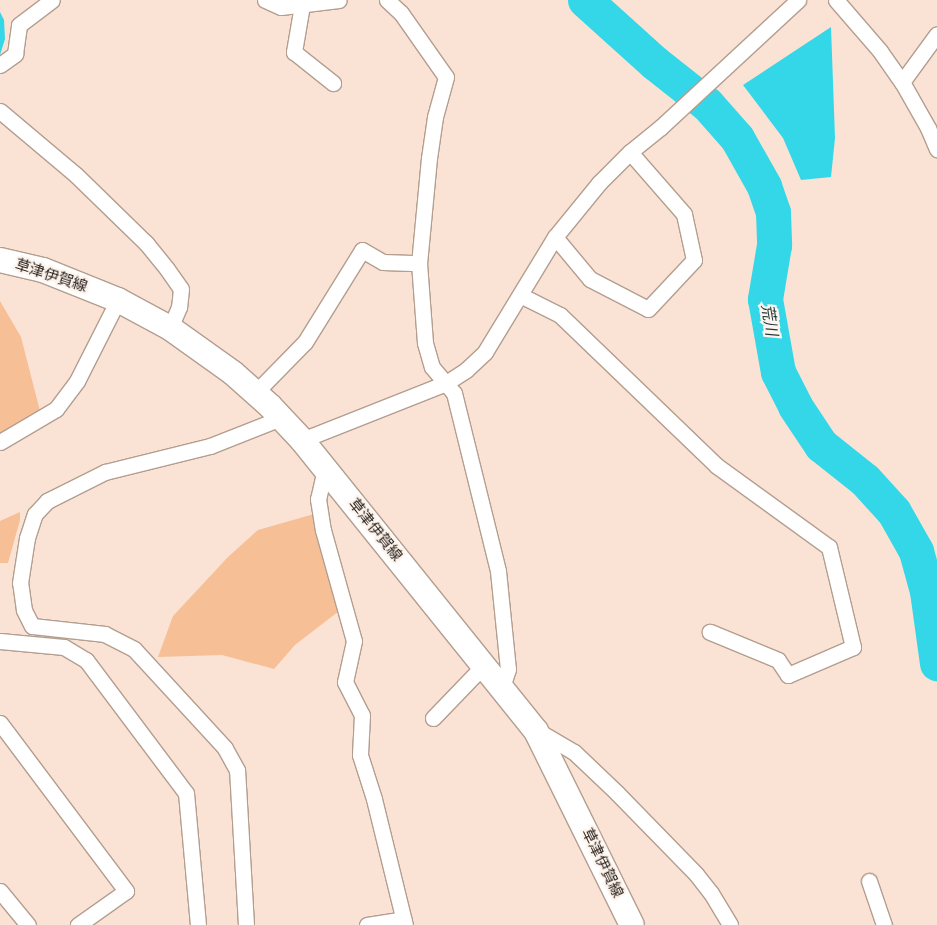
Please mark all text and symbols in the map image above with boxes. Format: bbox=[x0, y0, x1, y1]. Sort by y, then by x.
street label: 草津伊賀線 bbox=[13, 256, 89, 296]
water label: 荒川 bbox=[757, 303, 781, 337]
street label: 草津伊賀線 bbox=[344, 495, 406, 565]
street label: 草津伊賀線 bbox=[577, 825, 627, 901]

